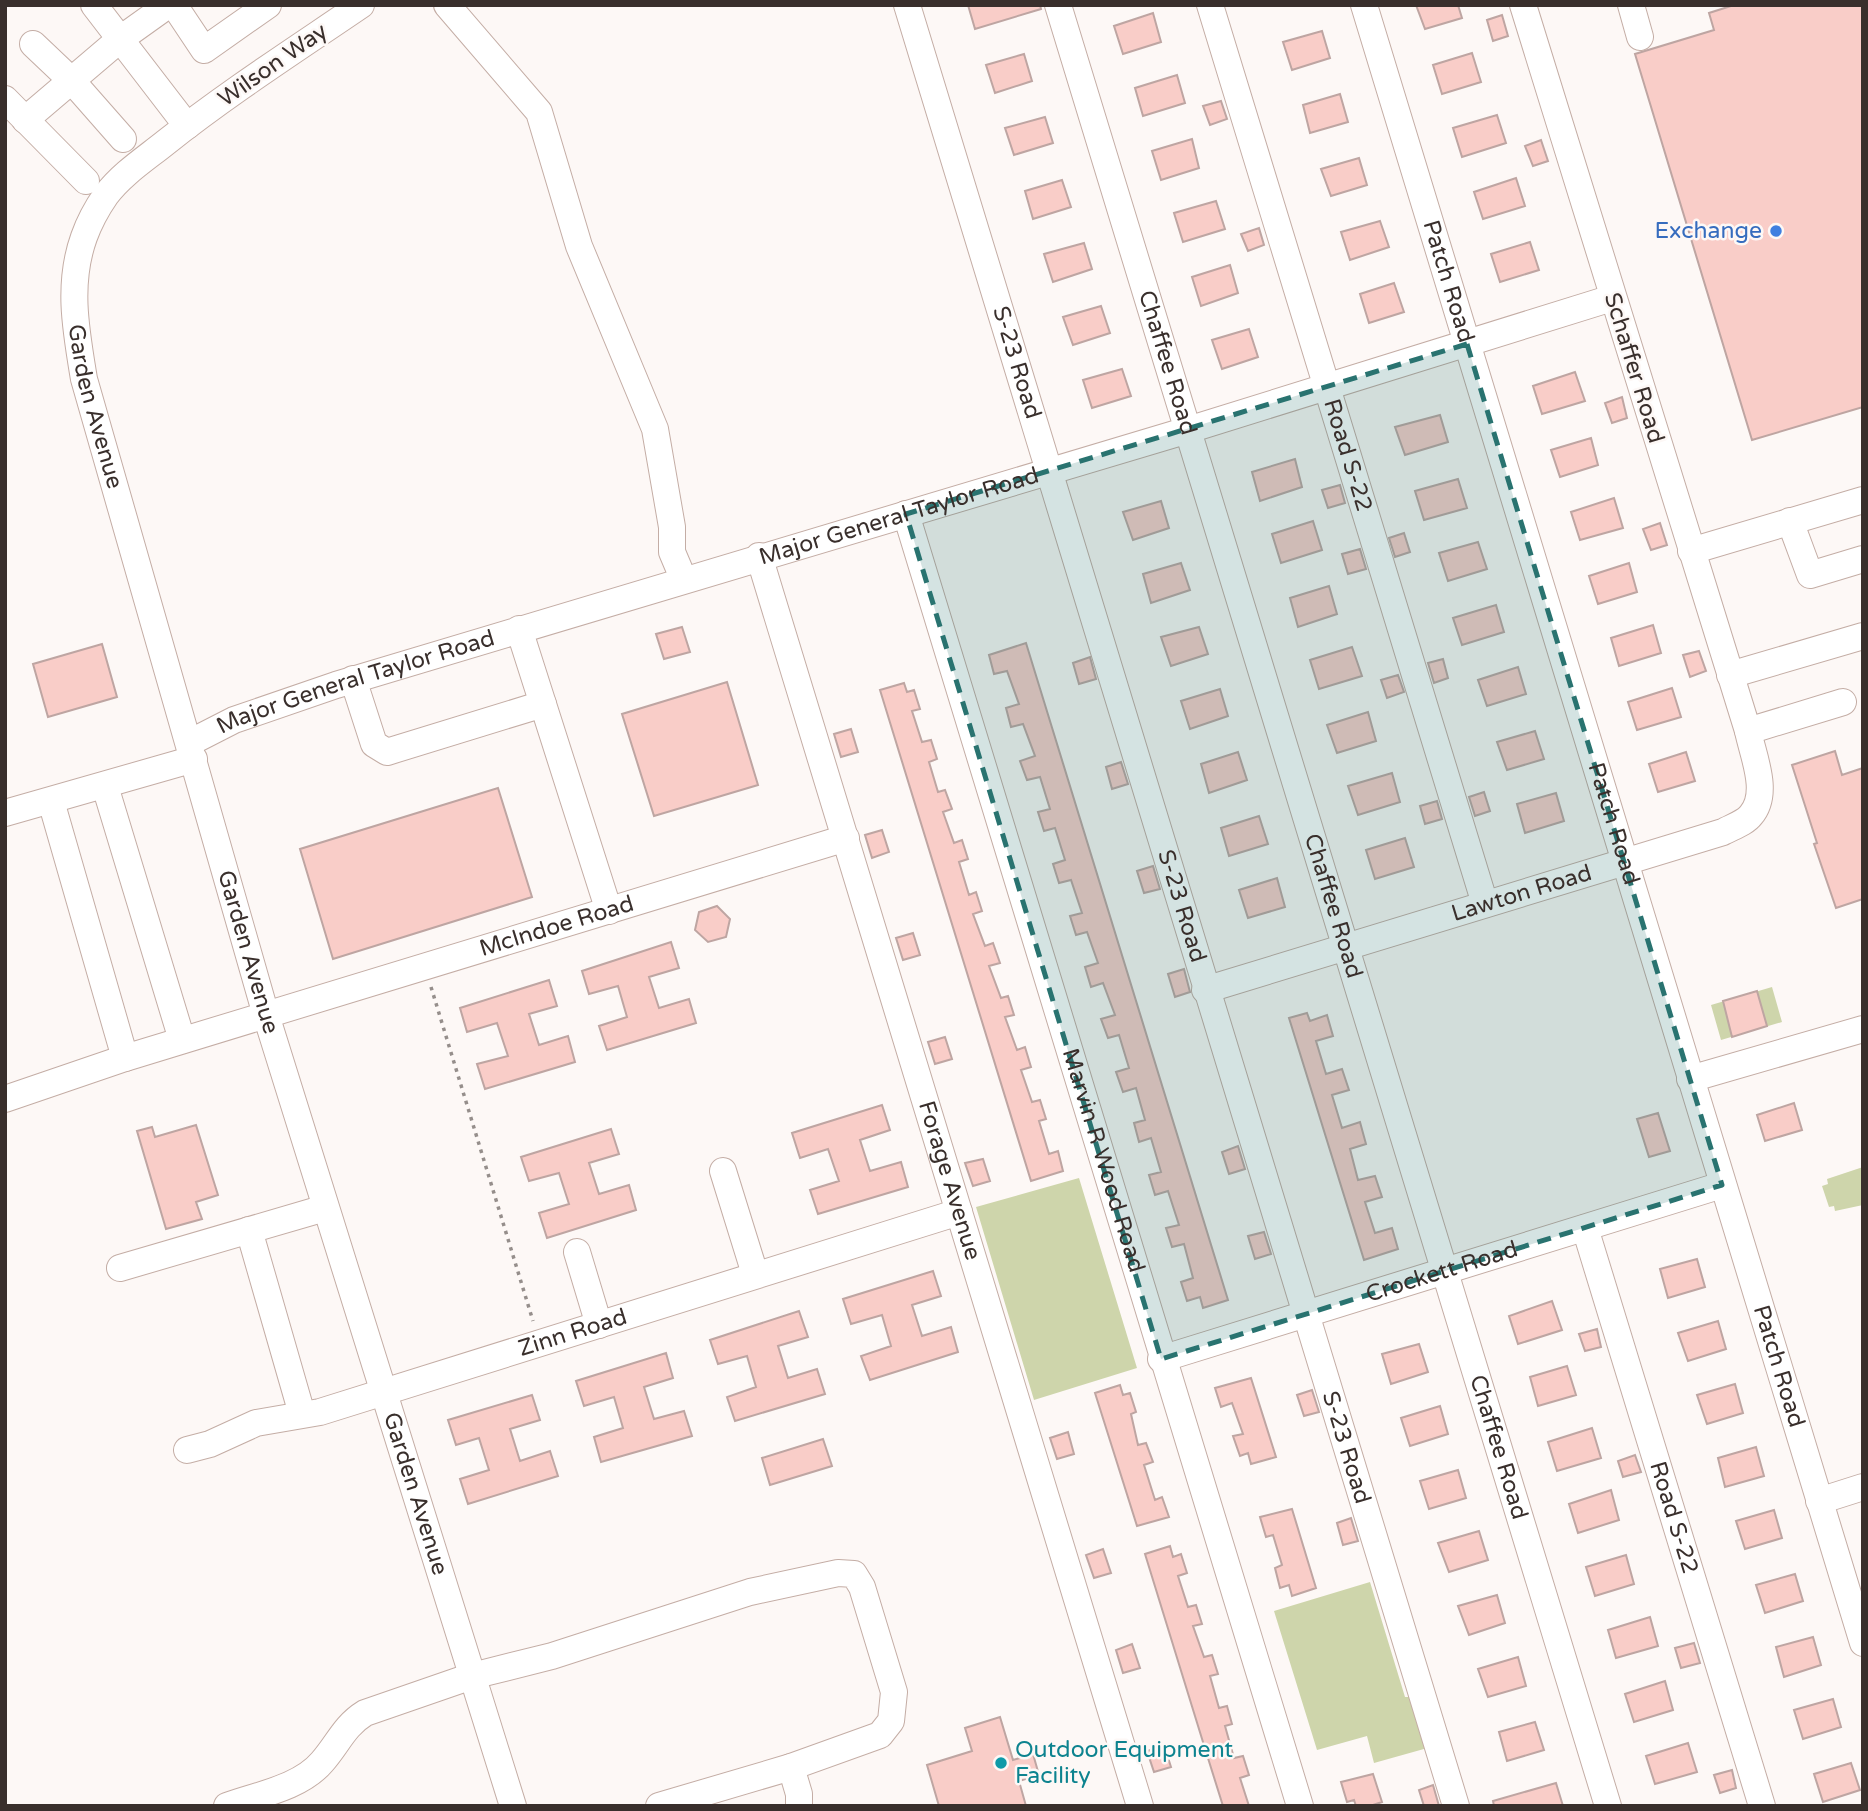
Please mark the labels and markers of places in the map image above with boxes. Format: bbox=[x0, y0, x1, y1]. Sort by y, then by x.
place label: Exchange bbox=[1654, 217, 1762, 245]
marker: Exchange bbox=[1768, 223, 1784, 239]
place label: Outdoor Equipment Facility bbox=[1015, 1736, 1233, 1790]
marker: Outdoor Equipment Facility bbox=[993, 1755, 1009, 1771]

